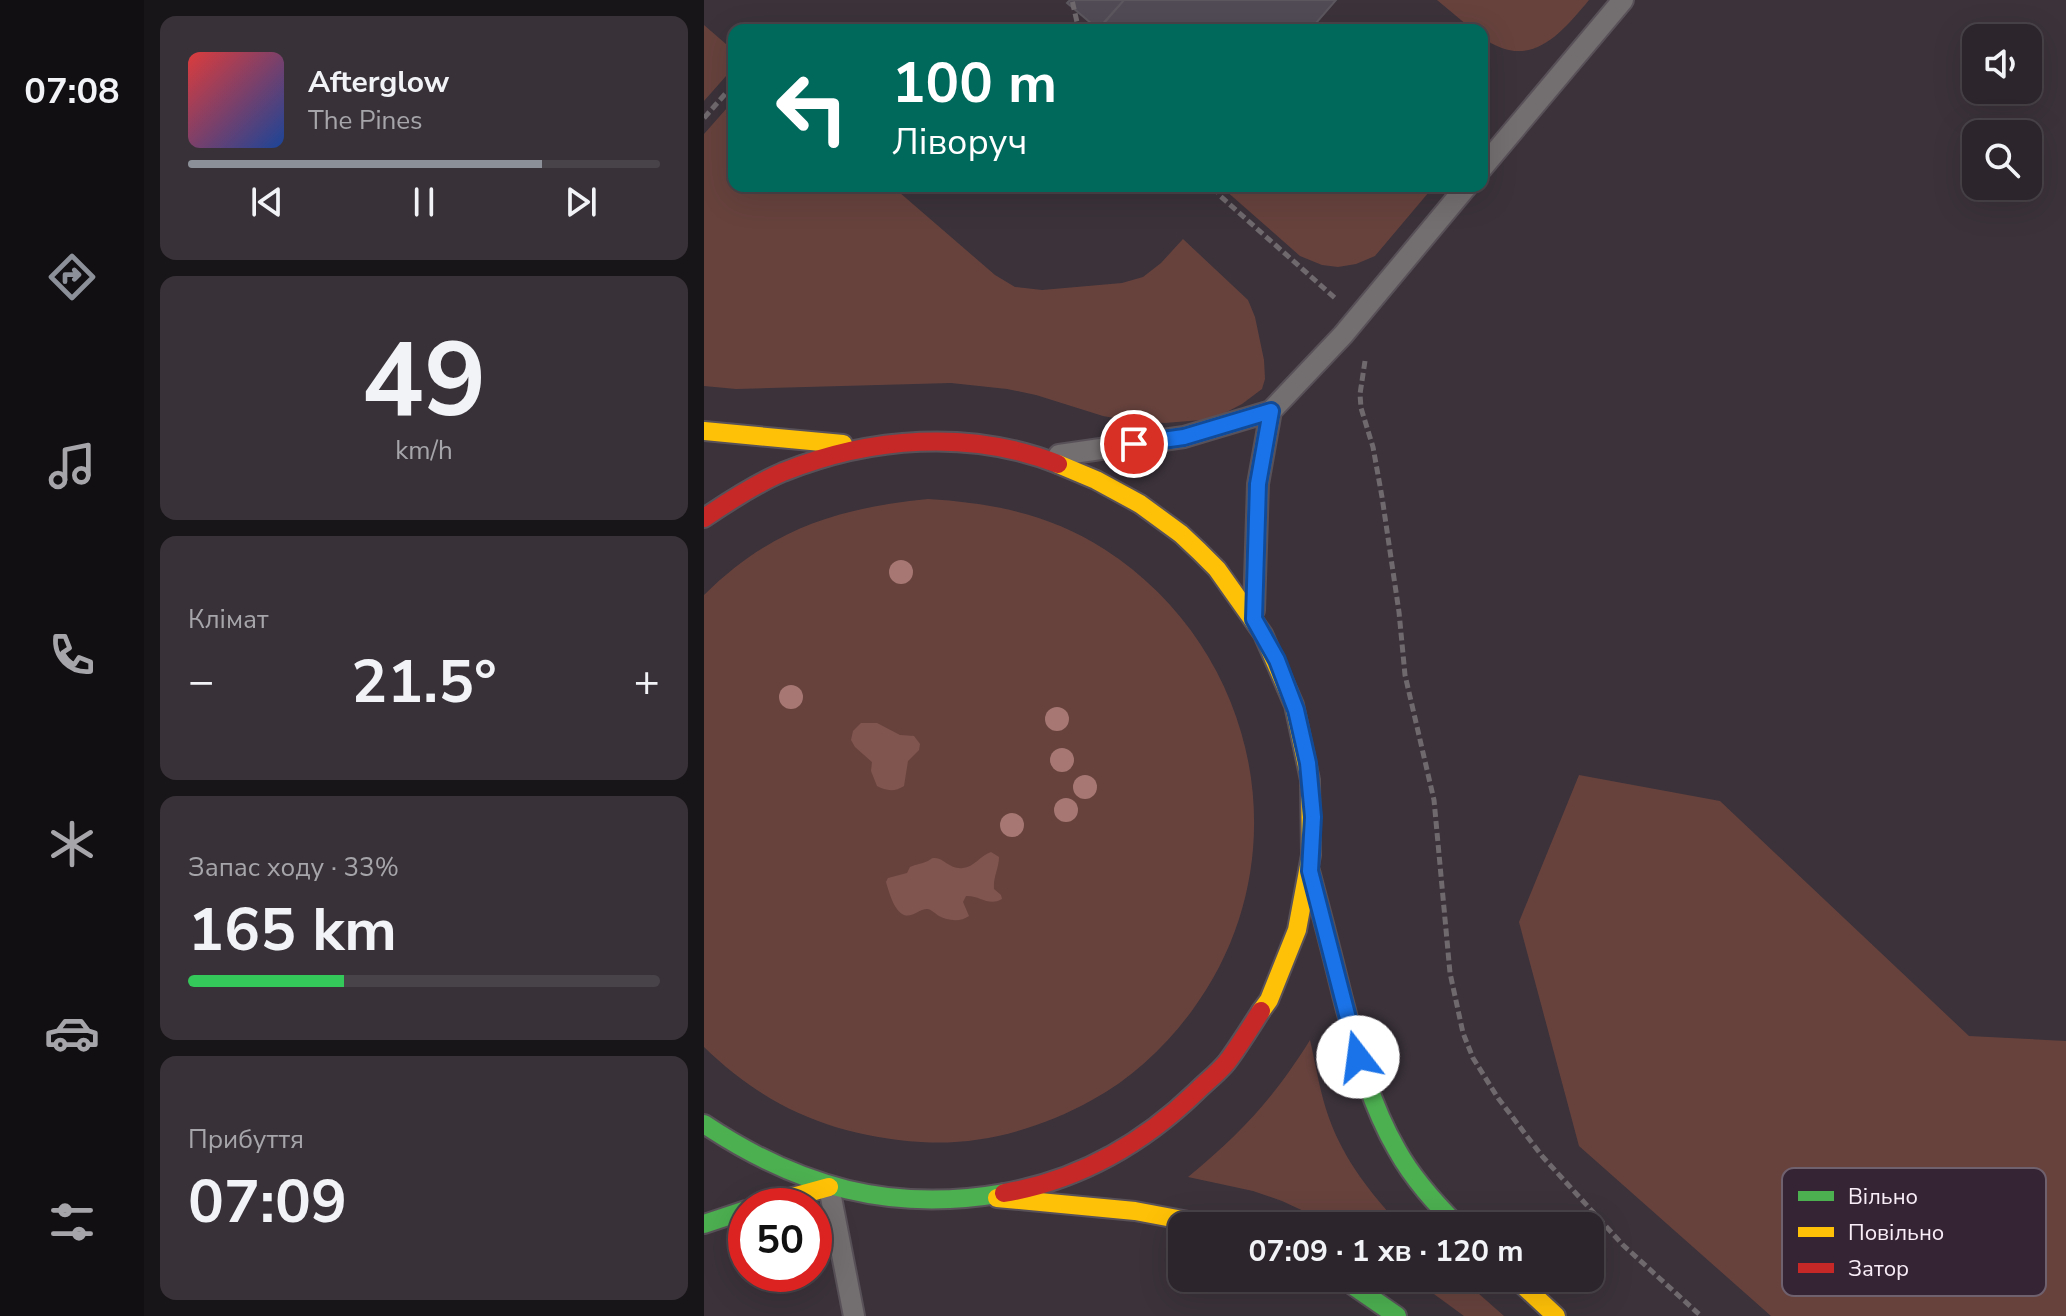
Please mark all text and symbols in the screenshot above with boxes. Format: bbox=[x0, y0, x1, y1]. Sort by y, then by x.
map controls bbox=[1962, 24, 2042, 200]
button: sound bbox=[1962, 24, 2042, 104]
text: 100 m bbox=[892, 45, 1057, 122]
icon: left bbox=[760, 56, 864, 160]
text: Afterglow bbox=[308, 62, 449, 103]
text: 07:08 bbox=[24, 67, 120, 116]
text: The Pines bbox=[308, 103, 423, 138]
text: Ліворуч bbox=[892, 118, 1027, 167]
button: search bbox=[1962, 120, 2042, 200]
icon: previous bbox=[245, 180, 289, 224]
icon: pause bbox=[402, 180, 446, 224]
icon: next bbox=[559, 180, 603, 224]
icon: directions bbox=[44, 249, 100, 305]
text: 49 bbox=[362, 310, 486, 452]
pin bbox=[1100, 410, 1168, 478]
icon: arrive bbox=[1112, 422, 1156, 466]
text: km/h bbox=[395, 433, 453, 468]
icon: music bbox=[44, 438, 100, 494]
text: Клімат bbox=[188, 602, 269, 637]
icon: phone bbox=[44, 627, 100, 683]
text: 21.5° bbox=[351, 641, 497, 723]
text: − bbox=[188, 652, 214, 712]
text: + bbox=[634, 652, 660, 712]
icon: climate bbox=[44, 816, 100, 872]
text: Запас ходу · 33% bbox=[188, 850, 399, 885]
text: 165 km bbox=[188, 889, 397, 971]
icon: car bbox=[44, 1005, 100, 1061]
position arrow bbox=[1316, 1015, 1400, 1099]
text: Прибуття bbox=[188, 1122, 304, 1157]
text: 07:09 bbox=[188, 1161, 347, 1243]
legend bbox=[1782, 1168, 2046, 1296]
text: Вільно bbox=[1848, 1182, 1918, 1212]
speed limit sign: 50 bbox=[728, 1188, 832, 1292]
icon: filters bbox=[44, 1194, 100, 1250]
text: Повільно bbox=[1848, 1218, 1944, 1248]
text: 07:09 · 1 хв · 120 m bbox=[1248, 1231, 1524, 1272]
text: Затор bbox=[1848, 1254, 1909, 1284]

